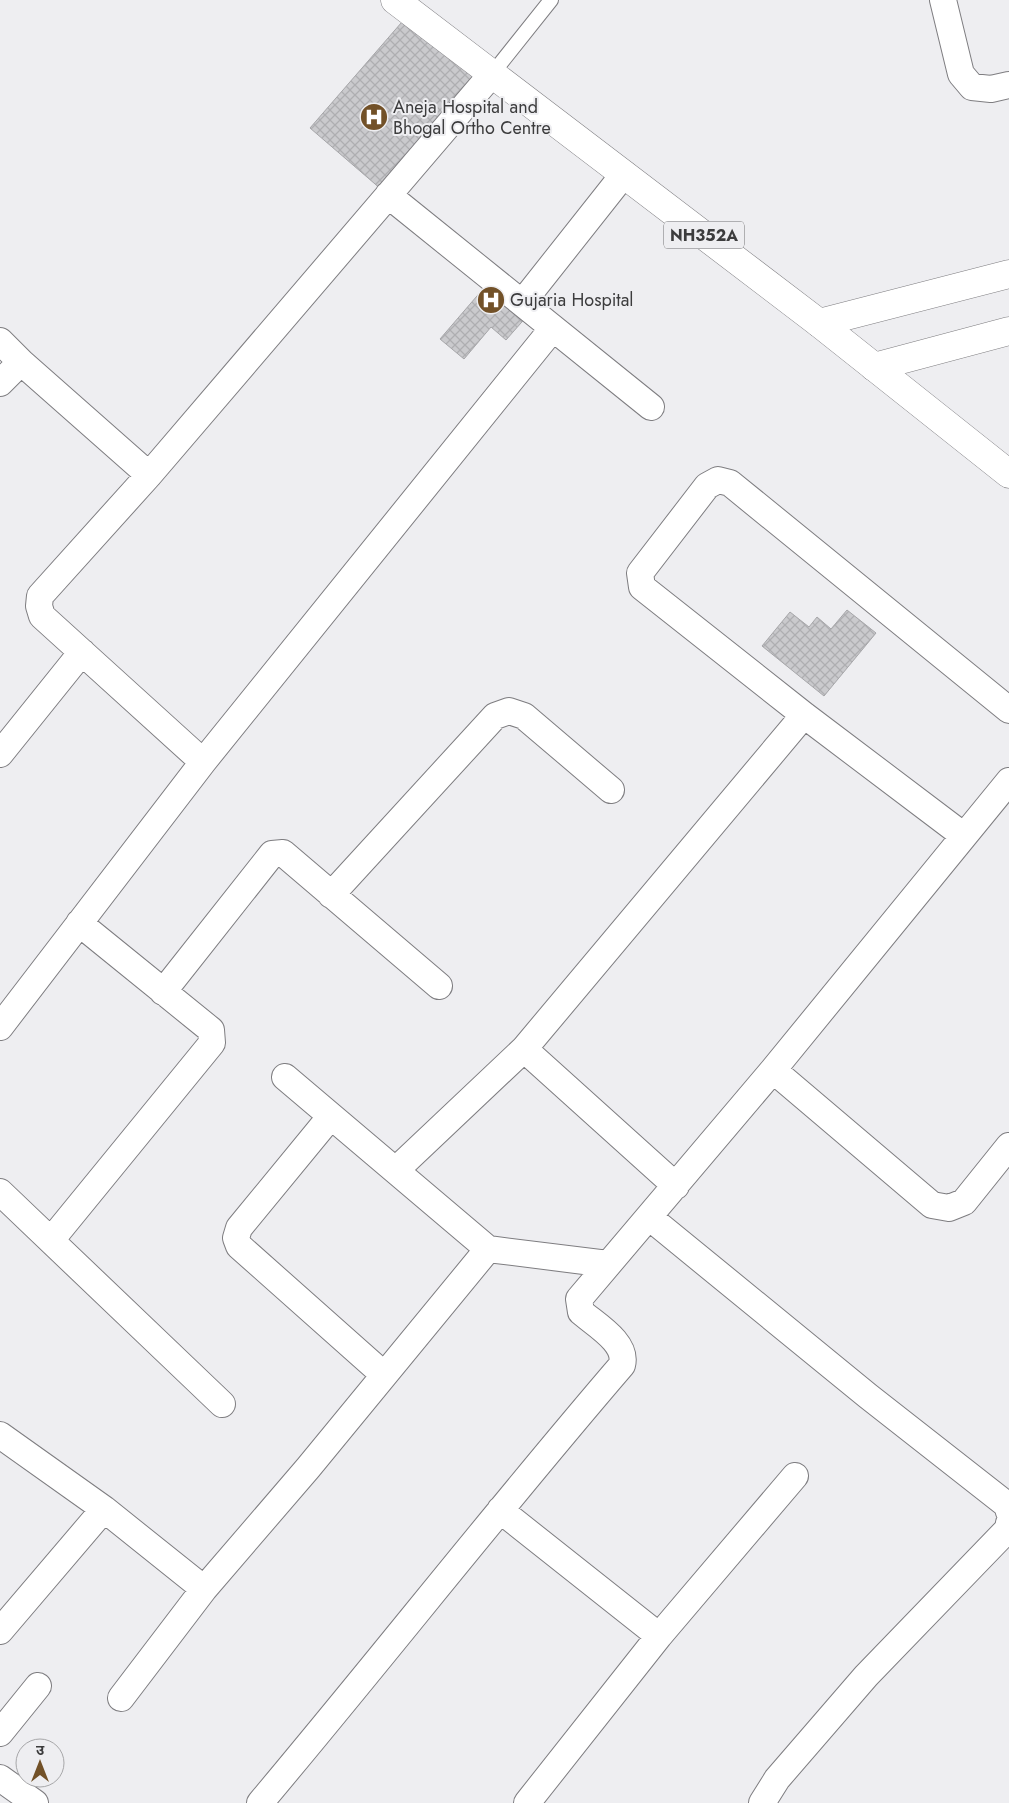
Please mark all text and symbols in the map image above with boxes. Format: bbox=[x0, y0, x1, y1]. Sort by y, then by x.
place label: Aneja Hospital and Bhogal Ortho Centre bbox=[393, 94, 551, 141]
hospital icon: Aneja Hospital and Bhogal Ortho Centre bbox=[359, 102, 389, 132]
road number: NH352A bbox=[664, 222, 744, 248]
hospital icon: Gujaria Hospital bbox=[476, 285, 506, 315]
place label: Gujaria Hospital bbox=[510, 287, 633, 313]
north arrow bbox=[15, 1738, 65, 1788]
text: उ bbox=[36, 1740, 45, 1760]

